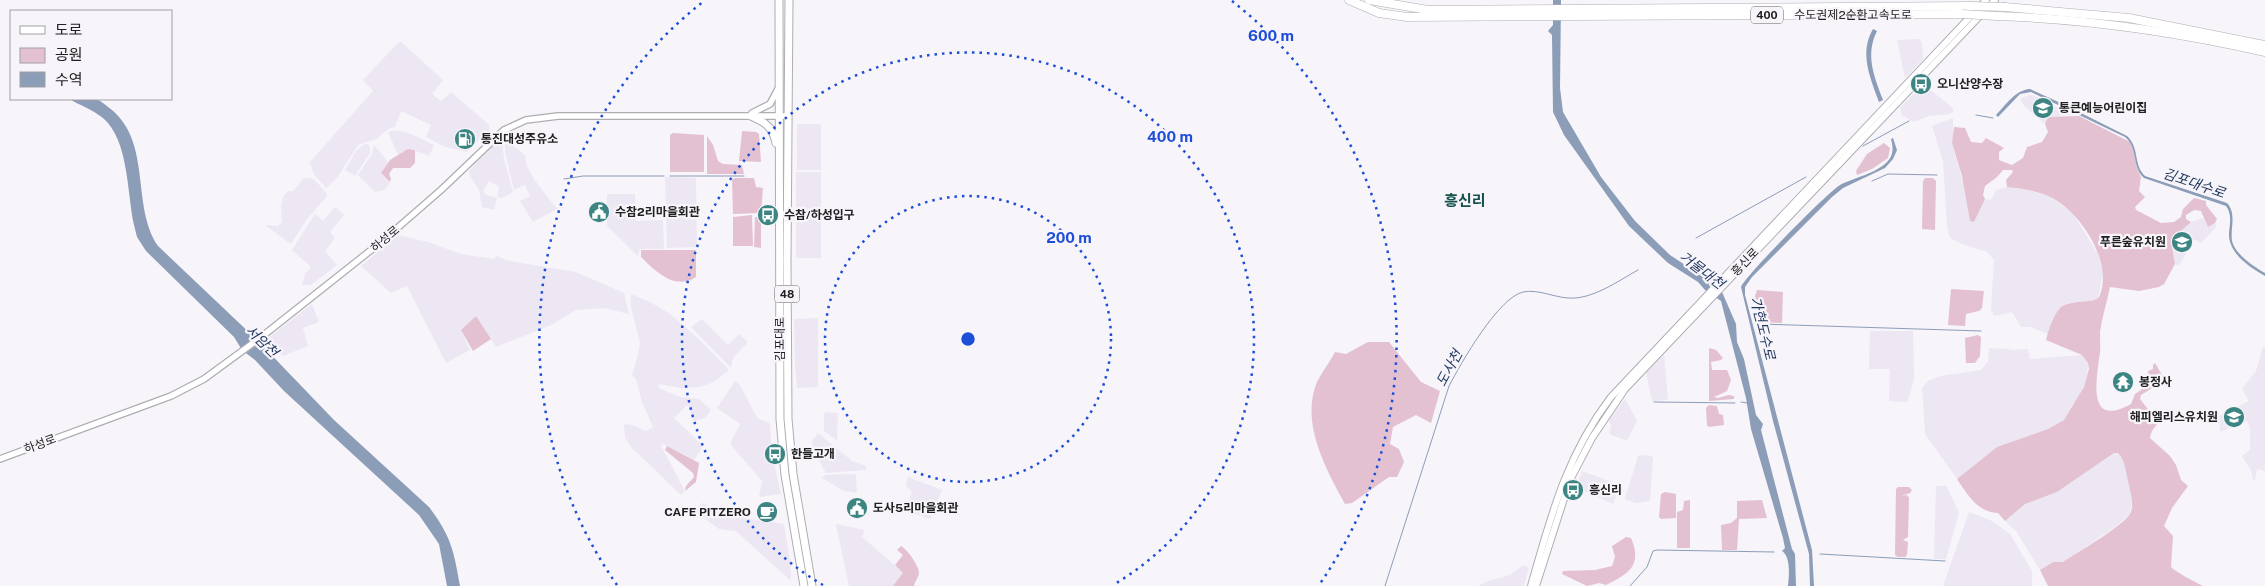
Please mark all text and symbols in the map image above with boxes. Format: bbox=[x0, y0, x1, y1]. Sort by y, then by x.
road number: 400 bbox=[1751, 6, 1783, 24]
street label: 수도권제2순환고속도로 bbox=[1794, 8, 1912, 22]
legend bbox=[10, 10, 172, 100]
text: 도로 bbox=[55, 21, 83, 38]
text: 600 m bbox=[1248, 27, 1294, 44]
text: 공원 bbox=[55, 46, 83, 63]
text: 수역 bbox=[55, 71, 83, 88]
bus stop icon: 오니산양수장 bbox=[1909, 72, 1933, 96]
place label: 오니산양수장 bbox=[1937, 77, 2003, 91]
school or university icon: 통큰예능어린이집 bbox=[2031, 96, 2055, 120]
place label: 통큰예능어린이집 bbox=[2059, 101, 2147, 115]
fuel station icon: 통진대성주유소 bbox=[453, 127, 477, 151]
text: 400 m bbox=[1147, 128, 1193, 145]
place label: 통진대성주유소 bbox=[481, 132, 558, 146]
water label: 김포대수로 bbox=[2161, 165, 2228, 201]
district label: 흥신리 bbox=[1444, 192, 1486, 209]
public building icon: 수참2리마을회관 bbox=[587, 200, 611, 224]
bus stop icon: 수참/하성입구 bbox=[756, 203, 780, 227]
place label: 수참2리마을회관 bbox=[615, 205, 700, 219]
place label: 수참/하성입구 bbox=[784, 208, 855, 222]
street label: 하성로 bbox=[368, 223, 402, 255]
text: 200 m bbox=[1046, 229, 1092, 246]
school or university icon: 푸른숲유치원 bbox=[2170, 230, 2194, 254]
place label: 푸른숲유치원 bbox=[2100, 235, 2166, 249]
street label: 흥신로 bbox=[1728, 245, 1762, 279]
water label: 거물대천 bbox=[1677, 248, 1728, 293]
road number: 48 bbox=[774, 286, 800, 302]
water label: 가현도수로 bbox=[1747, 295, 1779, 362]
street label: 김포대로 bbox=[773, 317, 787, 361]
water label: 서암천 bbox=[243, 322, 282, 361]
centre of rings bbox=[959, 330, 977, 348]
water label: 도사천 bbox=[1433, 346, 1466, 389]
temple icon: 봉정사 bbox=[2111, 370, 2135, 394]
place label: 봉정사 bbox=[2139, 375, 2172, 389]
school or university icon: 해피엘리스유치원 bbox=[2222, 405, 2246, 429]
place label: 해피엘리스유치원 bbox=[2130, 410, 2218, 424]
street label: 하성로 bbox=[22, 432, 58, 456]
bus stop icon: 한들고개 bbox=[763, 442, 787, 466]
place label: 한들고개 bbox=[791, 447, 835, 461]
bus stop icon: 흥신리 bbox=[1561, 478, 1585, 502]
place label: 흥신리 bbox=[1589, 483, 1622, 497]
public building icon: 도사5리마을회관 bbox=[845, 496, 869, 520]
cafe icon: CAFE PITZERO bbox=[755, 500, 779, 524]
place label: 도사5리마을회관 bbox=[873, 501, 958, 515]
place label: CAFE PITZERO bbox=[664, 505, 751, 519]

